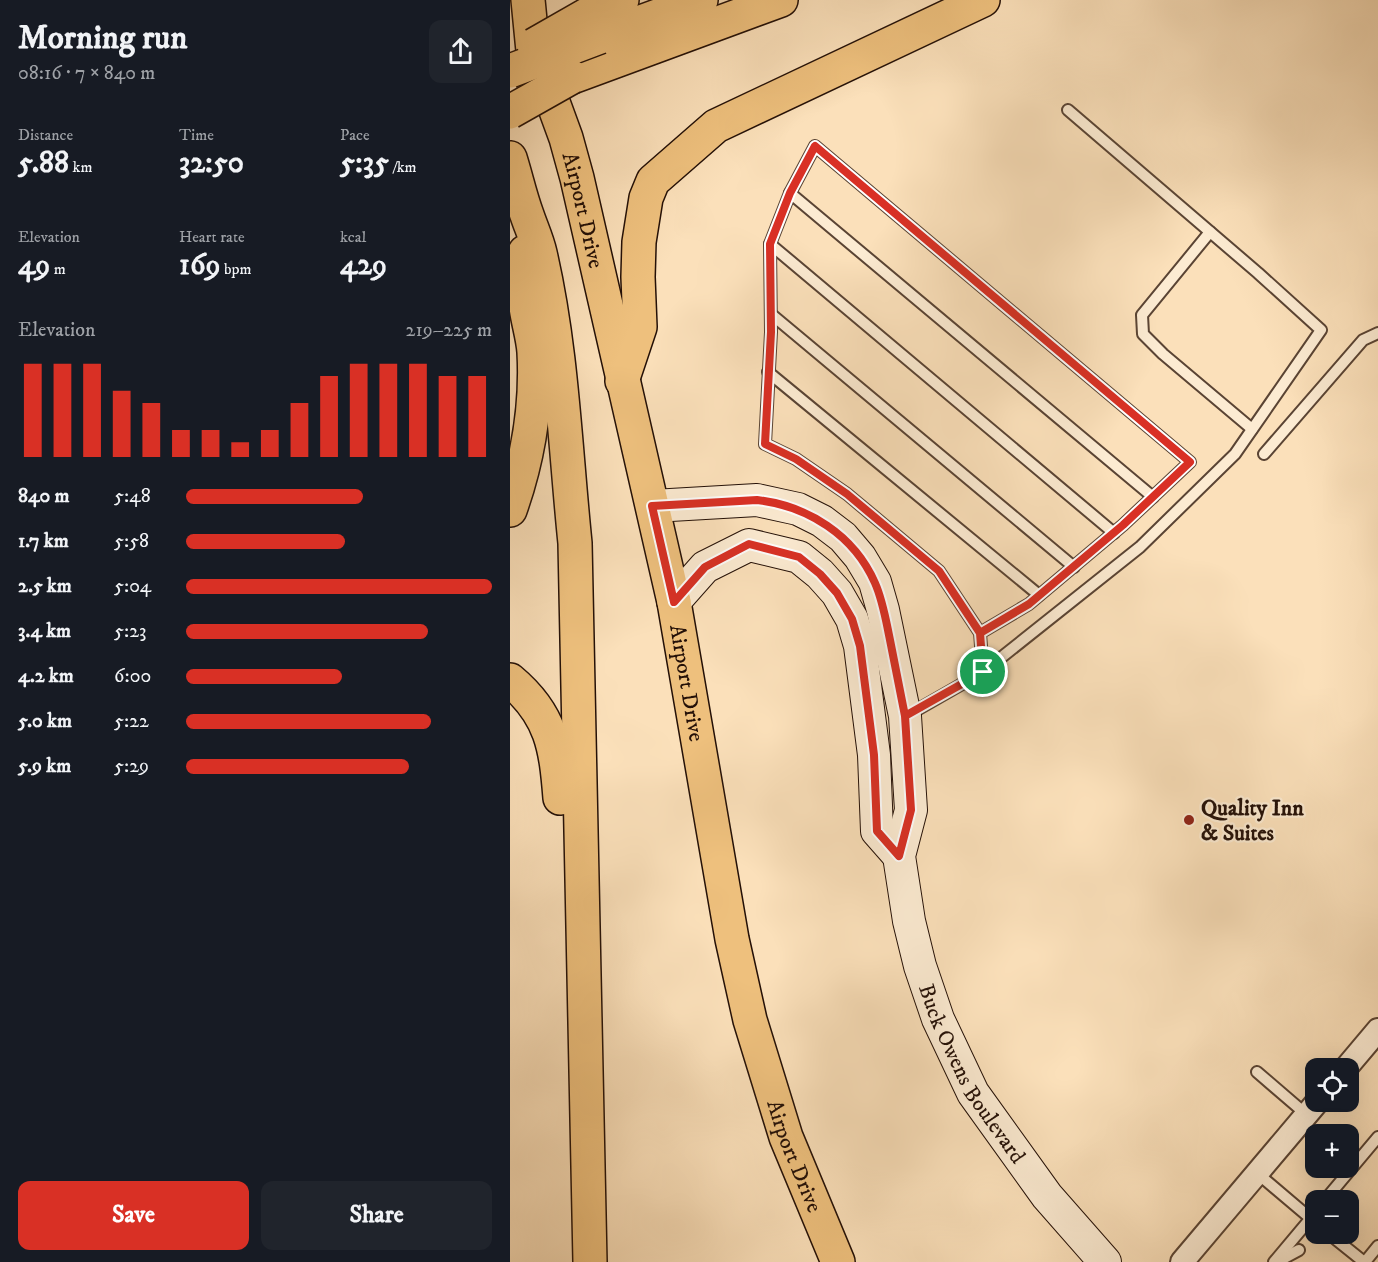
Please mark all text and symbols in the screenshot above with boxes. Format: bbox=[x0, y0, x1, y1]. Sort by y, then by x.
text: Morning run bbox=[18, 18, 187, 59]
button: share bbox=[429, 20, 492, 83]
text: 08:16 · 7 × 840 m bbox=[18, 61, 155, 86]
text: Distance bbox=[18, 125, 73, 145]
text: Time bbox=[179, 125, 214, 145]
text: Pace bbox=[340, 125, 370, 145]
text: 5.88 bbox=[18, 145, 69, 182]
text: 32:50 bbox=[179, 145, 244, 182]
text: 5:35 bbox=[340, 145, 389, 182]
street label: Airport Drive bbox=[556, 149, 609, 271]
text: km bbox=[69, 157, 93, 177]
text: /km bbox=[389, 157, 417, 177]
text: Elevation bbox=[18, 227, 80, 247]
text: Heart rate bbox=[179, 227, 245, 247]
text: kcal bbox=[340, 227, 366, 247]
text: 49 bbox=[18, 247, 50, 284]
text: 169 bbox=[179, 247, 220, 284]
text: 429 bbox=[340, 247, 387, 284]
text: m bbox=[50, 259, 66, 279]
text: bpm bbox=[220, 259, 251, 279]
text: Elevation bbox=[18, 318, 95, 343]
text: 219–225 m bbox=[406, 318, 492, 343]
text: 840 m bbox=[18, 484, 70, 509]
text: 5:48 bbox=[114, 484, 151, 509]
text: 1.7 km bbox=[18, 529, 69, 554]
text: 5:58 bbox=[114, 529, 149, 554]
text: 2.5 km bbox=[18, 574, 72, 599]
text: 5:04 bbox=[114, 574, 151, 599]
text: 3.4 km bbox=[18, 619, 71, 644]
text: 5:23 bbox=[114, 619, 146, 644]
street label: Airport Drive bbox=[663, 622, 710, 744]
pin bbox=[957, 646, 1008, 697]
icon: arrive bbox=[966, 655, 999, 688]
text: 4.2 km bbox=[18, 664, 74, 689]
text: 6:00 bbox=[114, 664, 151, 689]
text: 5.0 km bbox=[18, 709, 72, 734]
text: 5:22 bbox=[114, 709, 149, 734]
text: 5.9 km bbox=[18, 754, 71, 779]
text: 5:29 bbox=[114, 754, 149, 779]
place label: Quality Inn & Suites bbox=[1201, 795, 1304, 847]
marker: Quality Inn & Suites bbox=[1182, 813, 1196, 827]
street label: Buck Owens Boulevard bbox=[912, 981, 1031, 1169]
map controls bbox=[1305, 1058, 1359, 1244]
button: locate bbox=[1305, 1058, 1359, 1112]
street label: Airport Drive bbox=[760, 1097, 828, 1217]
button: + bbox=[1305, 1124, 1359, 1178]
button: Save bbox=[18, 1181, 249, 1250]
button: Share bbox=[261, 1181, 492, 1250]
button: − bbox=[1305, 1190, 1359, 1244]

